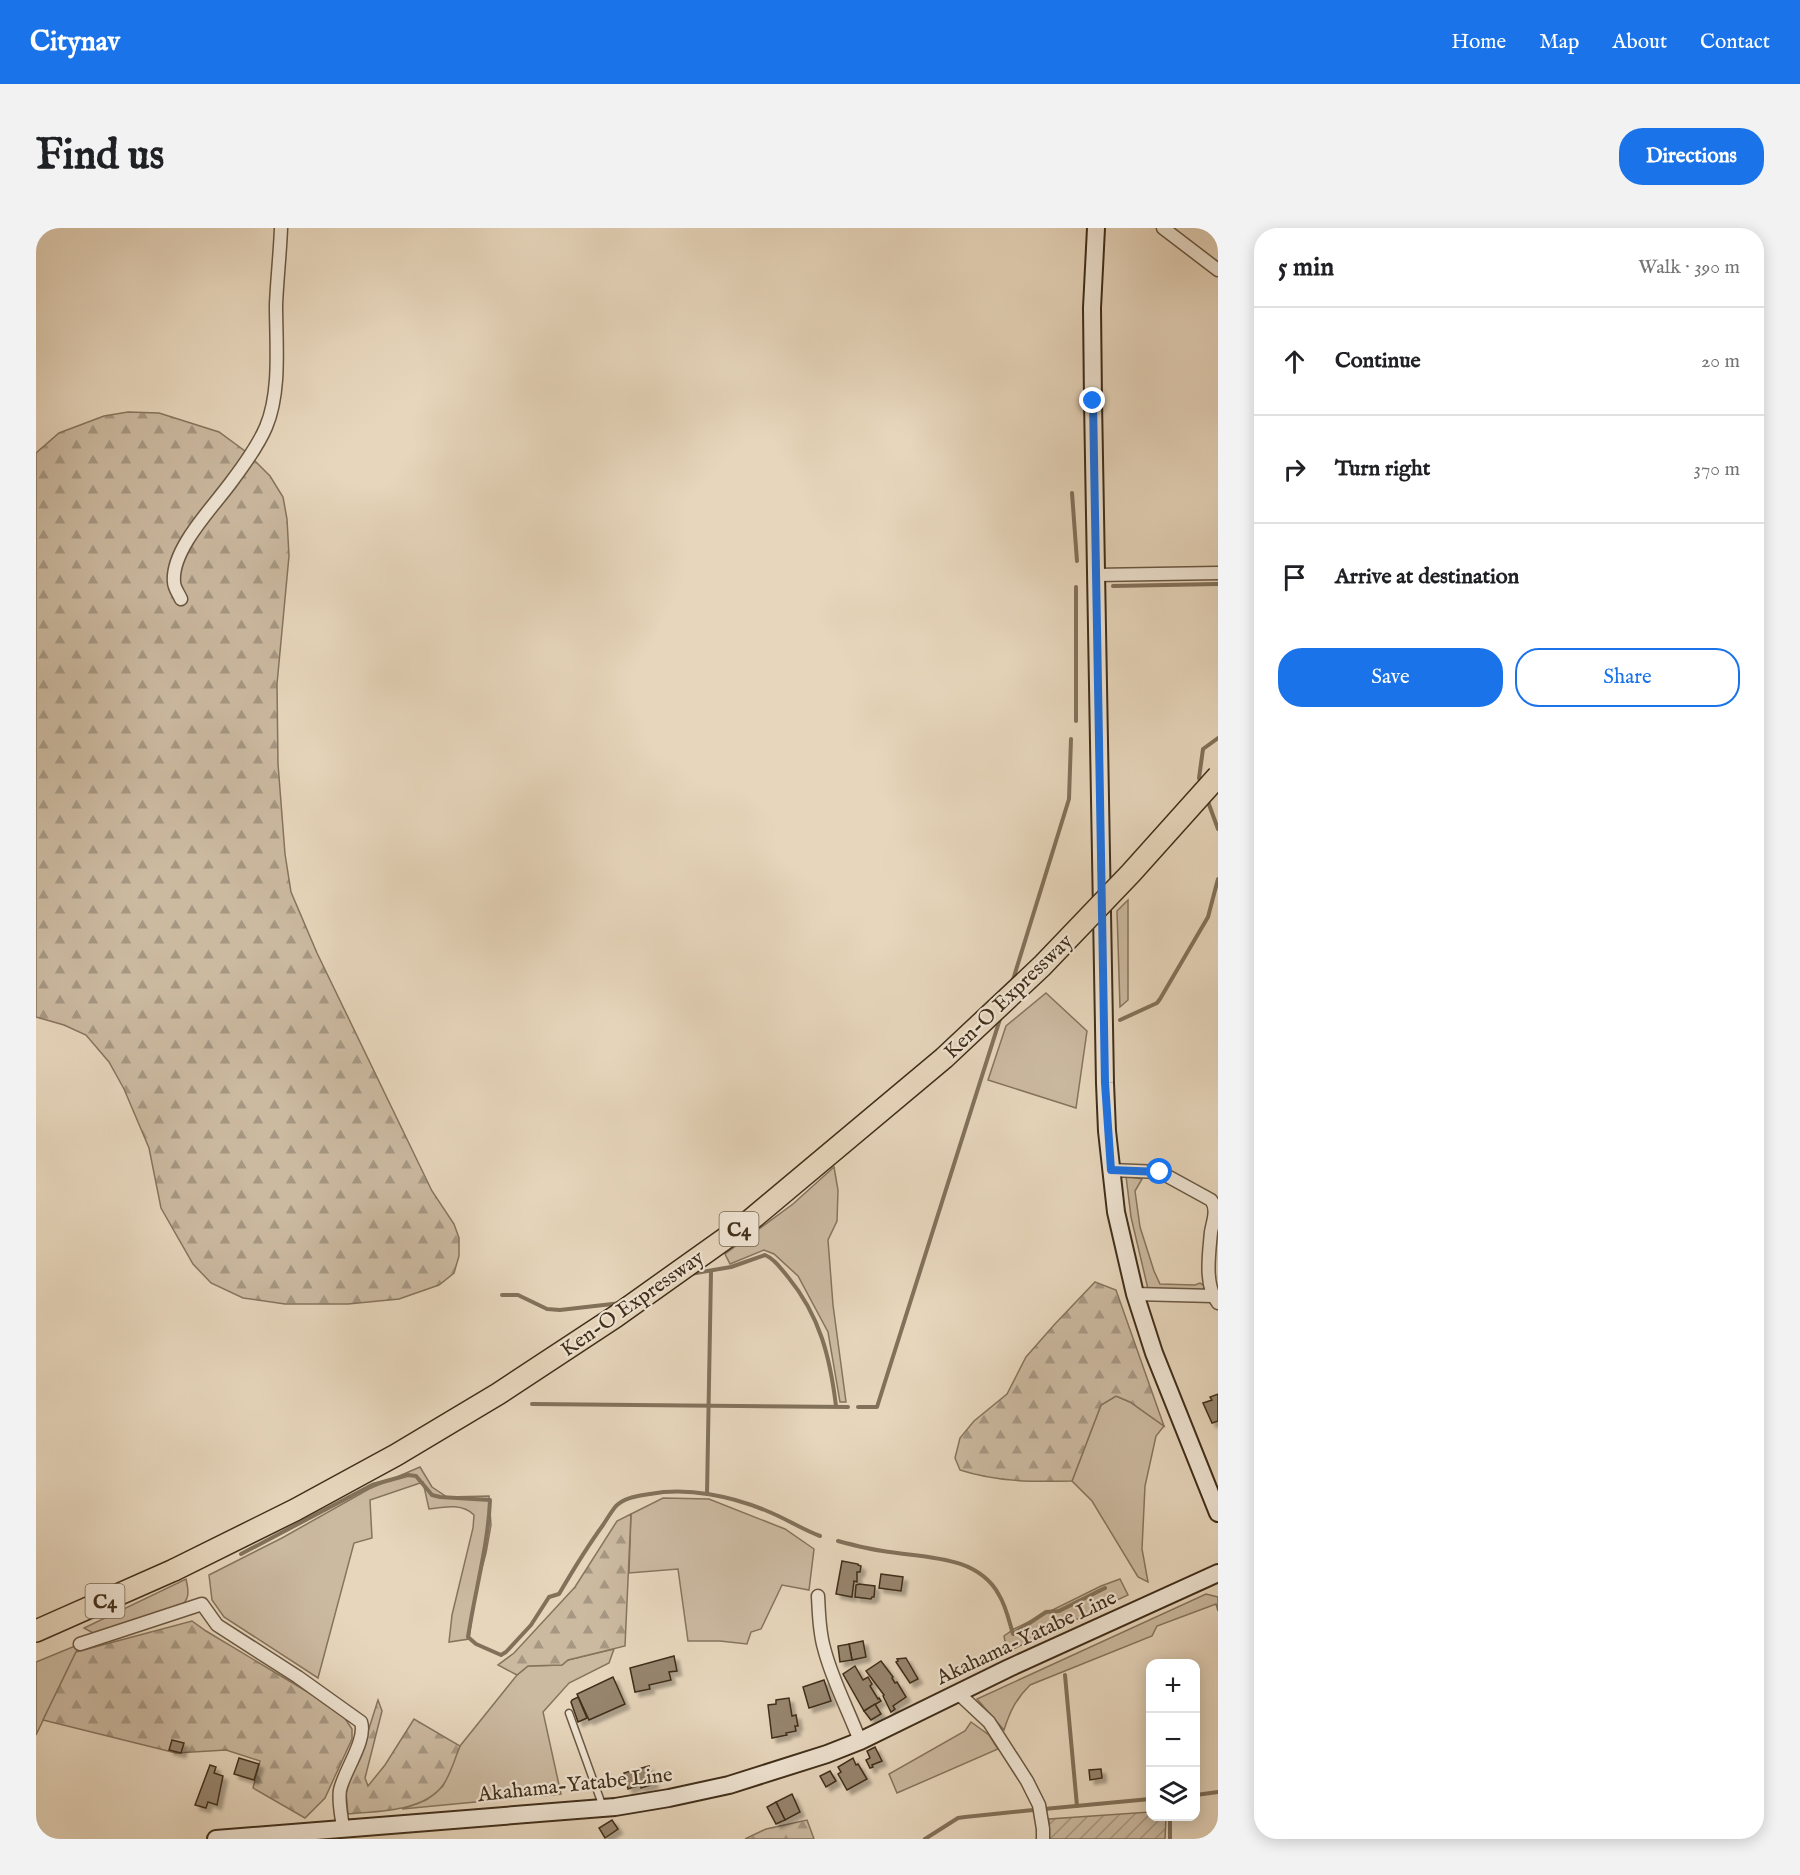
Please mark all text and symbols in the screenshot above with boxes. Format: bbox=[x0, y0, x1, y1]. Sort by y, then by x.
text: Citynav bbox=[30, 25, 120, 60]
text: Home bbox=[1451, 29, 1506, 56]
text: Map bbox=[1539, 29, 1579, 56]
text: About bbox=[1612, 29, 1667, 56]
text: Contact bbox=[1700, 29, 1770, 56]
button: Directions bbox=[1619, 128, 1764, 185]
text: Find us bbox=[36, 130, 164, 183]
text: 5 min bbox=[1278, 251, 1334, 284]
text: Walk · 390 m bbox=[1638, 255, 1740, 280]
icon: ahead bbox=[1278, 345, 1311, 378]
text: Continue bbox=[1335, 347, 1421, 375]
text: 20 m bbox=[1701, 349, 1740, 374]
route end bbox=[1079, 387, 1105, 413]
icon: right bbox=[1278, 453, 1311, 486]
text: Turn right bbox=[1335, 455, 1430, 483]
text: 370 m bbox=[1694, 457, 1740, 482]
icon: arrive bbox=[1278, 561, 1311, 594]
text: Arrive at destination bbox=[1335, 563, 1519, 591]
button: Save bbox=[1278, 648, 1503, 707]
button: Share bbox=[1515, 648, 1740, 707]
street label: Ken-O Expressway bbox=[939, 928, 1080, 1065]
route start bbox=[1146, 1158, 1172, 1184]
road number: C4 bbox=[720, 1212, 758, 1246]
street label: Ken-O Expressway bbox=[556, 1244, 710, 1364]
road number: C4 bbox=[86, 1584, 124, 1618]
street label: Akahama-Yatabe Line bbox=[931, 1585, 1121, 1692]
map controls bbox=[1146, 1659, 1200, 1821]
button: + bbox=[1146, 1659, 1200, 1713]
button: − bbox=[1146, 1713, 1200, 1767]
street label: Akahama-Yatabe Line bbox=[475, 1762, 674, 1809]
button: layers bbox=[1146, 1767, 1200, 1821]

